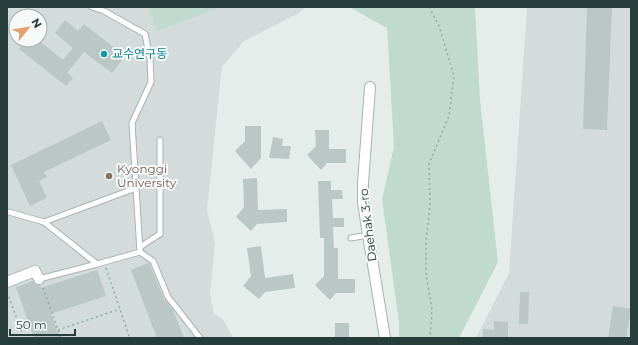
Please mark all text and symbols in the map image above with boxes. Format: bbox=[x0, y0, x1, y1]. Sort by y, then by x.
north arrow bbox=[8, 8, 48, 48]
text: N bbox=[28, 16, 45, 30]
place label: 교수연구동 bbox=[112, 46, 167, 61]
marker: 교수연구동 bbox=[99, 49, 109, 59]
place label: Kyonggi University bbox=[117, 161, 177, 190]
marker: Kyonggi University bbox=[104, 171, 114, 181]
street label: Daehak 3-ro bbox=[356, 188, 379, 262]
scale bar bbox=[10, 311, 75, 337]
text: 50 m bbox=[16, 317, 47, 332]

